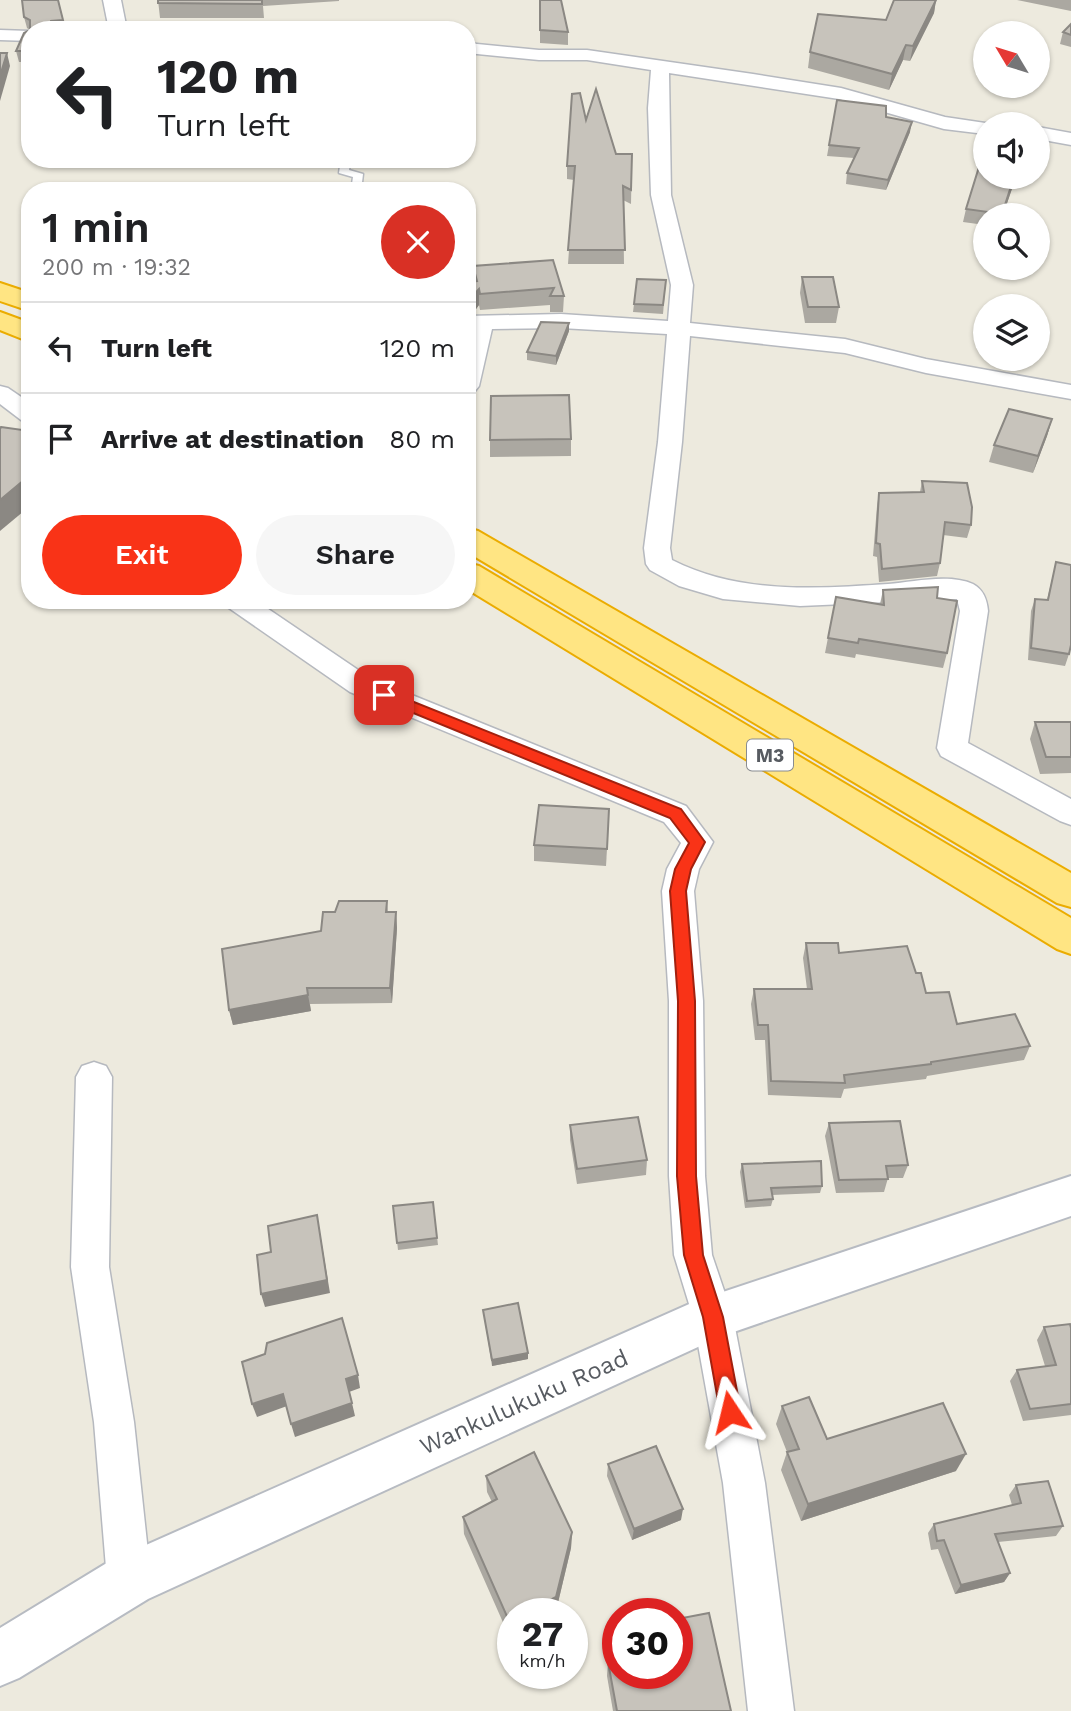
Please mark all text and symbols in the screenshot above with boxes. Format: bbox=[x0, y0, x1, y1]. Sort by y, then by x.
north arrow bbox=[973, 21, 1050, 98]
map controls bbox=[973, 21, 1050, 371]
text: 120 m bbox=[157, 47, 299, 105]
icon: left bbox=[42, 49, 133, 140]
text: Turn left bbox=[157, 106, 290, 144]
button: sound bbox=[973, 112, 1050, 189]
text: 1 min bbox=[42, 203, 150, 252]
button: search bbox=[973, 203, 1050, 280]
button: close bbox=[381, 205, 455, 279]
text: 200 m · 19:32 bbox=[42, 254, 191, 281]
button: layers bbox=[973, 294, 1050, 371]
icon: left bbox=[42, 329, 80, 367]
text: Turn left bbox=[101, 333, 212, 363]
text: 120 m bbox=[380, 333, 455, 363]
icon: arrive bbox=[42, 420, 80, 458]
text: Arrive at destination bbox=[101, 424, 364, 454]
text: 80 m bbox=[389, 424, 455, 454]
button: Exit bbox=[42, 515, 242, 595]
button: Share bbox=[256, 515, 455, 595]
pin bbox=[354, 665, 414, 725]
icon: arrive bbox=[365, 676, 403, 714]
road number: M3 bbox=[747, 740, 793, 770]
street label: Wankulukuku Road bbox=[416, 1344, 632, 1460]
position arrow bbox=[693, 1375, 767, 1449]
speed limit sign: 30 bbox=[602, 1598, 693, 1689]
text: 27 bbox=[522, 1613, 563, 1655]
text: km/h bbox=[519, 1650, 566, 1671]

